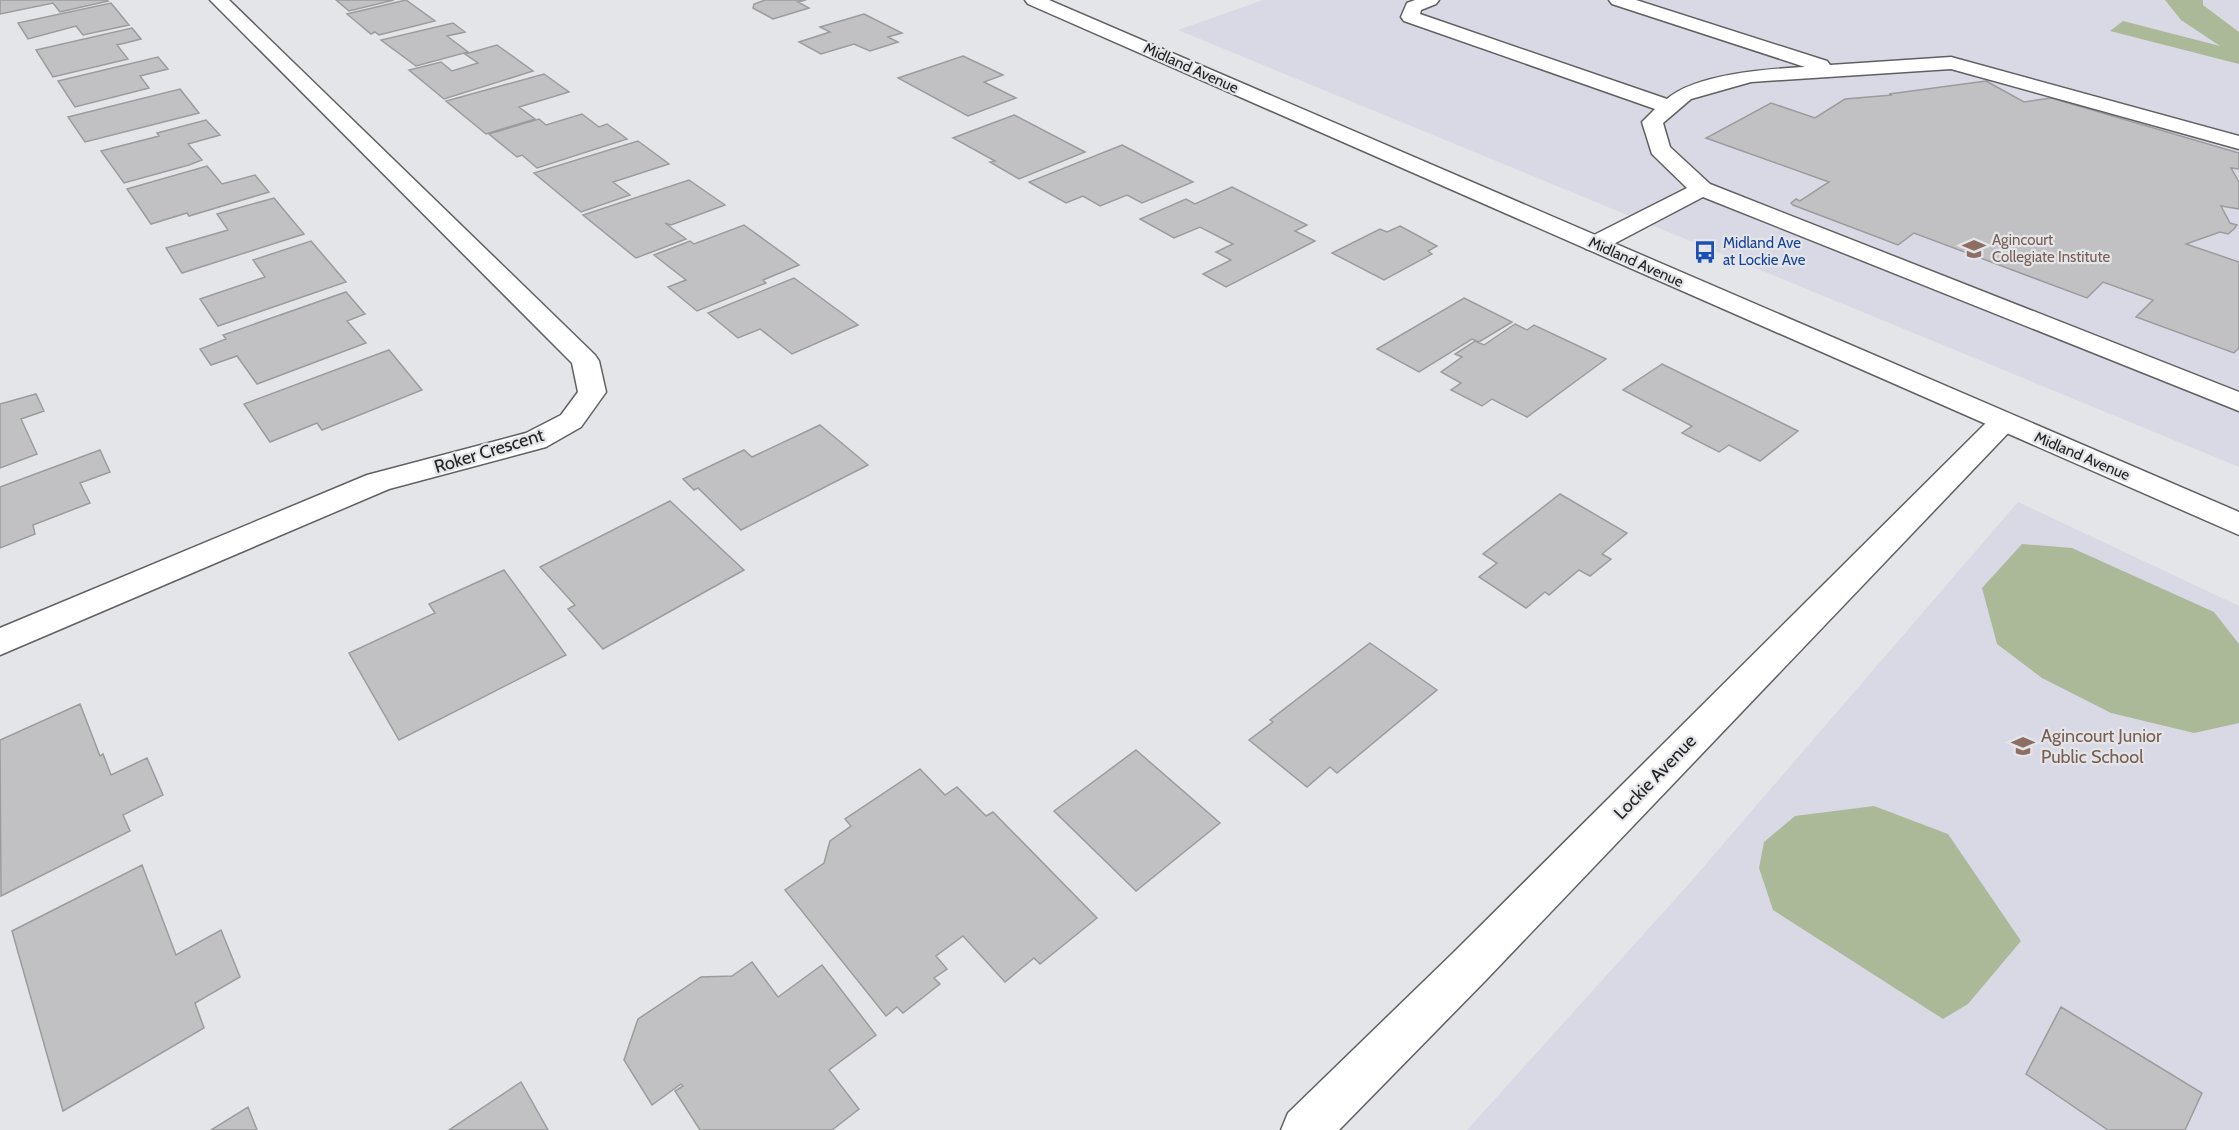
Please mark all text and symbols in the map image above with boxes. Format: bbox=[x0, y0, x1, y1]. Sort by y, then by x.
street label: Midland Avenue bbox=[1141, 39, 1242, 97]
place label: Agincourt Collegiate Institute bbox=[1992, 231, 2110, 266]
street label: Midland Avenue bbox=[1586, 233, 1687, 291]
place label: Midland Ave at Lockie Ave bbox=[1723, 234, 1806, 269]
school or university icon: Agincourt Collegiate Institute bbox=[1961, 236, 1987, 262]
bus stop icon: Midland Ave at Lockie Ave bbox=[1692, 239, 1718, 265]
street label: Roker Crescent bbox=[432, 424, 546, 478]
street label: Midland Avenue bbox=[2032, 428, 2133, 484]
place label: Agincourt Junior Public School bbox=[2041, 725, 2162, 768]
street label: Lockie Avenue bbox=[1609, 730, 1701, 824]
school or university icon: Agincourt Junior Public School bbox=[2010, 733, 2036, 759]

